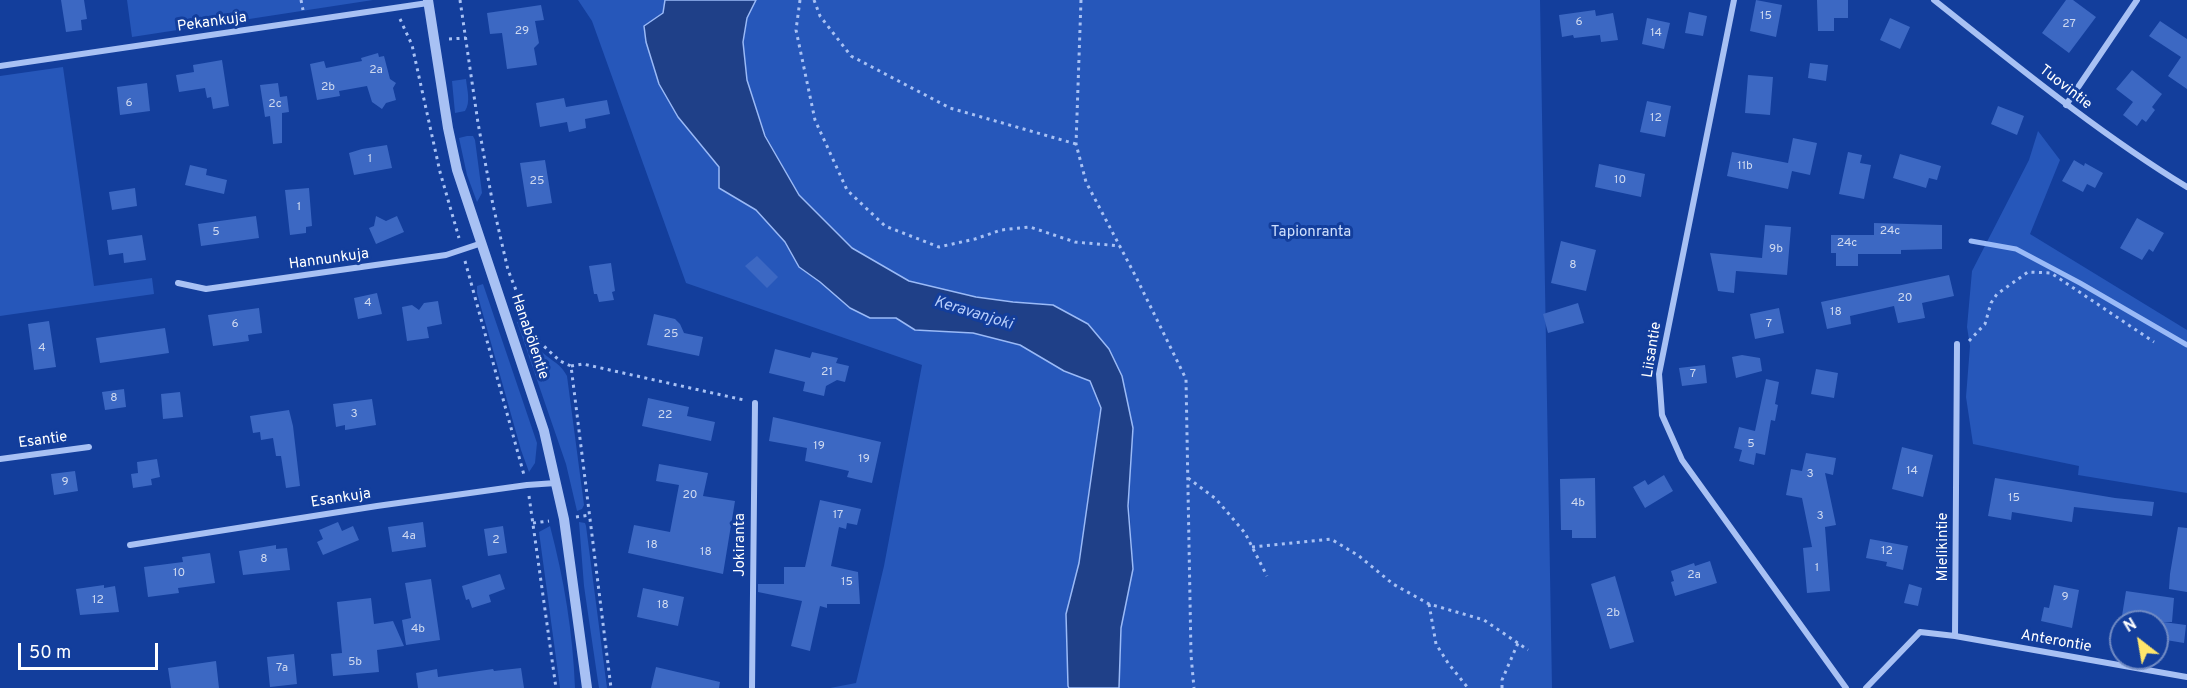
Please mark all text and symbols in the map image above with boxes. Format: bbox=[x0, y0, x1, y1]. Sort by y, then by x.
street label: Pekankuja bbox=[176, 9, 248, 37]
house number: 15 bbox=[1760, 10, 1772, 24]
house number: 6 bbox=[1575, 16, 1583, 30]
house number: 27 bbox=[2062, 18, 2076, 32]
house number: 29 bbox=[515, 25, 529, 39]
house number: 14 bbox=[1650, 27, 1662, 41]
street label: Tuovintie bbox=[2035, 62, 2095, 114]
house number: 2a bbox=[369, 64, 383, 78]
house number: 2b bbox=[321, 81, 335, 95]
house number: 6 bbox=[125, 97, 133, 111]
house number: 2c bbox=[268, 98, 282, 112]
house number: 12 bbox=[1650, 112, 1662, 126]
house number: 1 bbox=[368, 153, 372, 167]
house number: 11b bbox=[1737, 160, 1753, 174]
house number: 10 bbox=[1614, 174, 1626, 188]
house number: 25 bbox=[530, 175, 544, 189]
house number: 1 bbox=[297, 201, 301, 215]
park label: Tapionranta bbox=[1271, 224, 1351, 242]
house number: 24c bbox=[1880, 225, 1900, 239]
house number: 5 bbox=[212, 226, 220, 240]
house number: 24c bbox=[1837, 237, 1857, 251]
house number: 9b bbox=[1769, 243, 1783, 257]
street label: Hannunkuja bbox=[288, 245, 370, 275]
house number: 8 bbox=[1569, 259, 1577, 273]
street label: Hanabölentie bbox=[506, 292, 552, 382]
house number: 20 bbox=[1897, 292, 1913, 306]
water label: Keravanjoki bbox=[931, 293, 1015, 335]
house number: 4 bbox=[364, 297, 372, 311]
house number: 18 bbox=[1830, 306, 1842, 320]
house number: 6 bbox=[231, 318, 239, 332]
house number: 7 bbox=[1766, 318, 1772, 332]
street label: Liisantie bbox=[1640, 321, 1666, 379]
house number: 25 bbox=[664, 328, 678, 342]
house number: 4 bbox=[38, 342, 46, 356]
house number: 21 bbox=[821, 366, 833, 380]
house number: 7 bbox=[1690, 368, 1696, 382]
house number: 8 bbox=[110, 392, 118, 406]
house number: 3 bbox=[350, 408, 358, 422]
house number: 22 bbox=[658, 409, 672, 423]
street label: Esantie bbox=[17, 429, 69, 453]
house number: 5 bbox=[1747, 438, 1755, 452]
house number: 19 bbox=[813, 440, 825, 454]
house number: 19 bbox=[858, 453, 870, 467]
house number: 14 bbox=[1906, 465, 1918, 479]
house number: 3 bbox=[1806, 468, 1814, 482]
house number: 9 bbox=[61, 476, 69, 490]
street label: Esankuja bbox=[310, 485, 372, 513]
house number: 20 bbox=[682, 489, 698, 503]
house number: 15 bbox=[2008, 492, 2020, 506]
house number: 4b bbox=[1571, 497, 1585, 511]
house number: 17 bbox=[833, 509, 843, 523]
house number: 3 bbox=[1816, 510, 1824, 524]
street label: Jokiranta bbox=[732, 513, 750, 577]
street label: Mielikintie bbox=[1935, 513, 1953, 581]
house number: 4a bbox=[402, 530, 416, 544]
house number: 2 bbox=[492, 534, 500, 548]
house number: 18 bbox=[646, 539, 658, 553]
house number: 12 bbox=[1881, 545, 1893, 559]
house number: 18 bbox=[700, 546, 712, 560]
house number: 8 bbox=[260, 553, 268, 567]
house number: 1 bbox=[1815, 562, 1819, 576]
house number: 10 bbox=[173, 567, 185, 581]
house number: 2a bbox=[1687, 569, 1701, 583]
house number: 15 bbox=[841, 576, 853, 590]
house number: 9 bbox=[2061, 591, 2069, 605]
house number: 12 bbox=[92, 594, 104, 608]
house number: 18 bbox=[657, 599, 669, 613]
house number: 2b bbox=[1606, 607, 1620, 621]
north arrow bbox=[2109, 610, 2169, 670]
text: N bbox=[2121, 615, 2141, 638]
house number: 4b bbox=[411, 623, 425, 637]
street label: Anterontie bbox=[2019, 627, 2093, 657]
scale bar bbox=[21, 631, 160, 669]
text: 50 m bbox=[29, 642, 71, 665]
house number: 5b bbox=[348, 656, 362, 670]
house number: 7a bbox=[276, 662, 288, 676]

